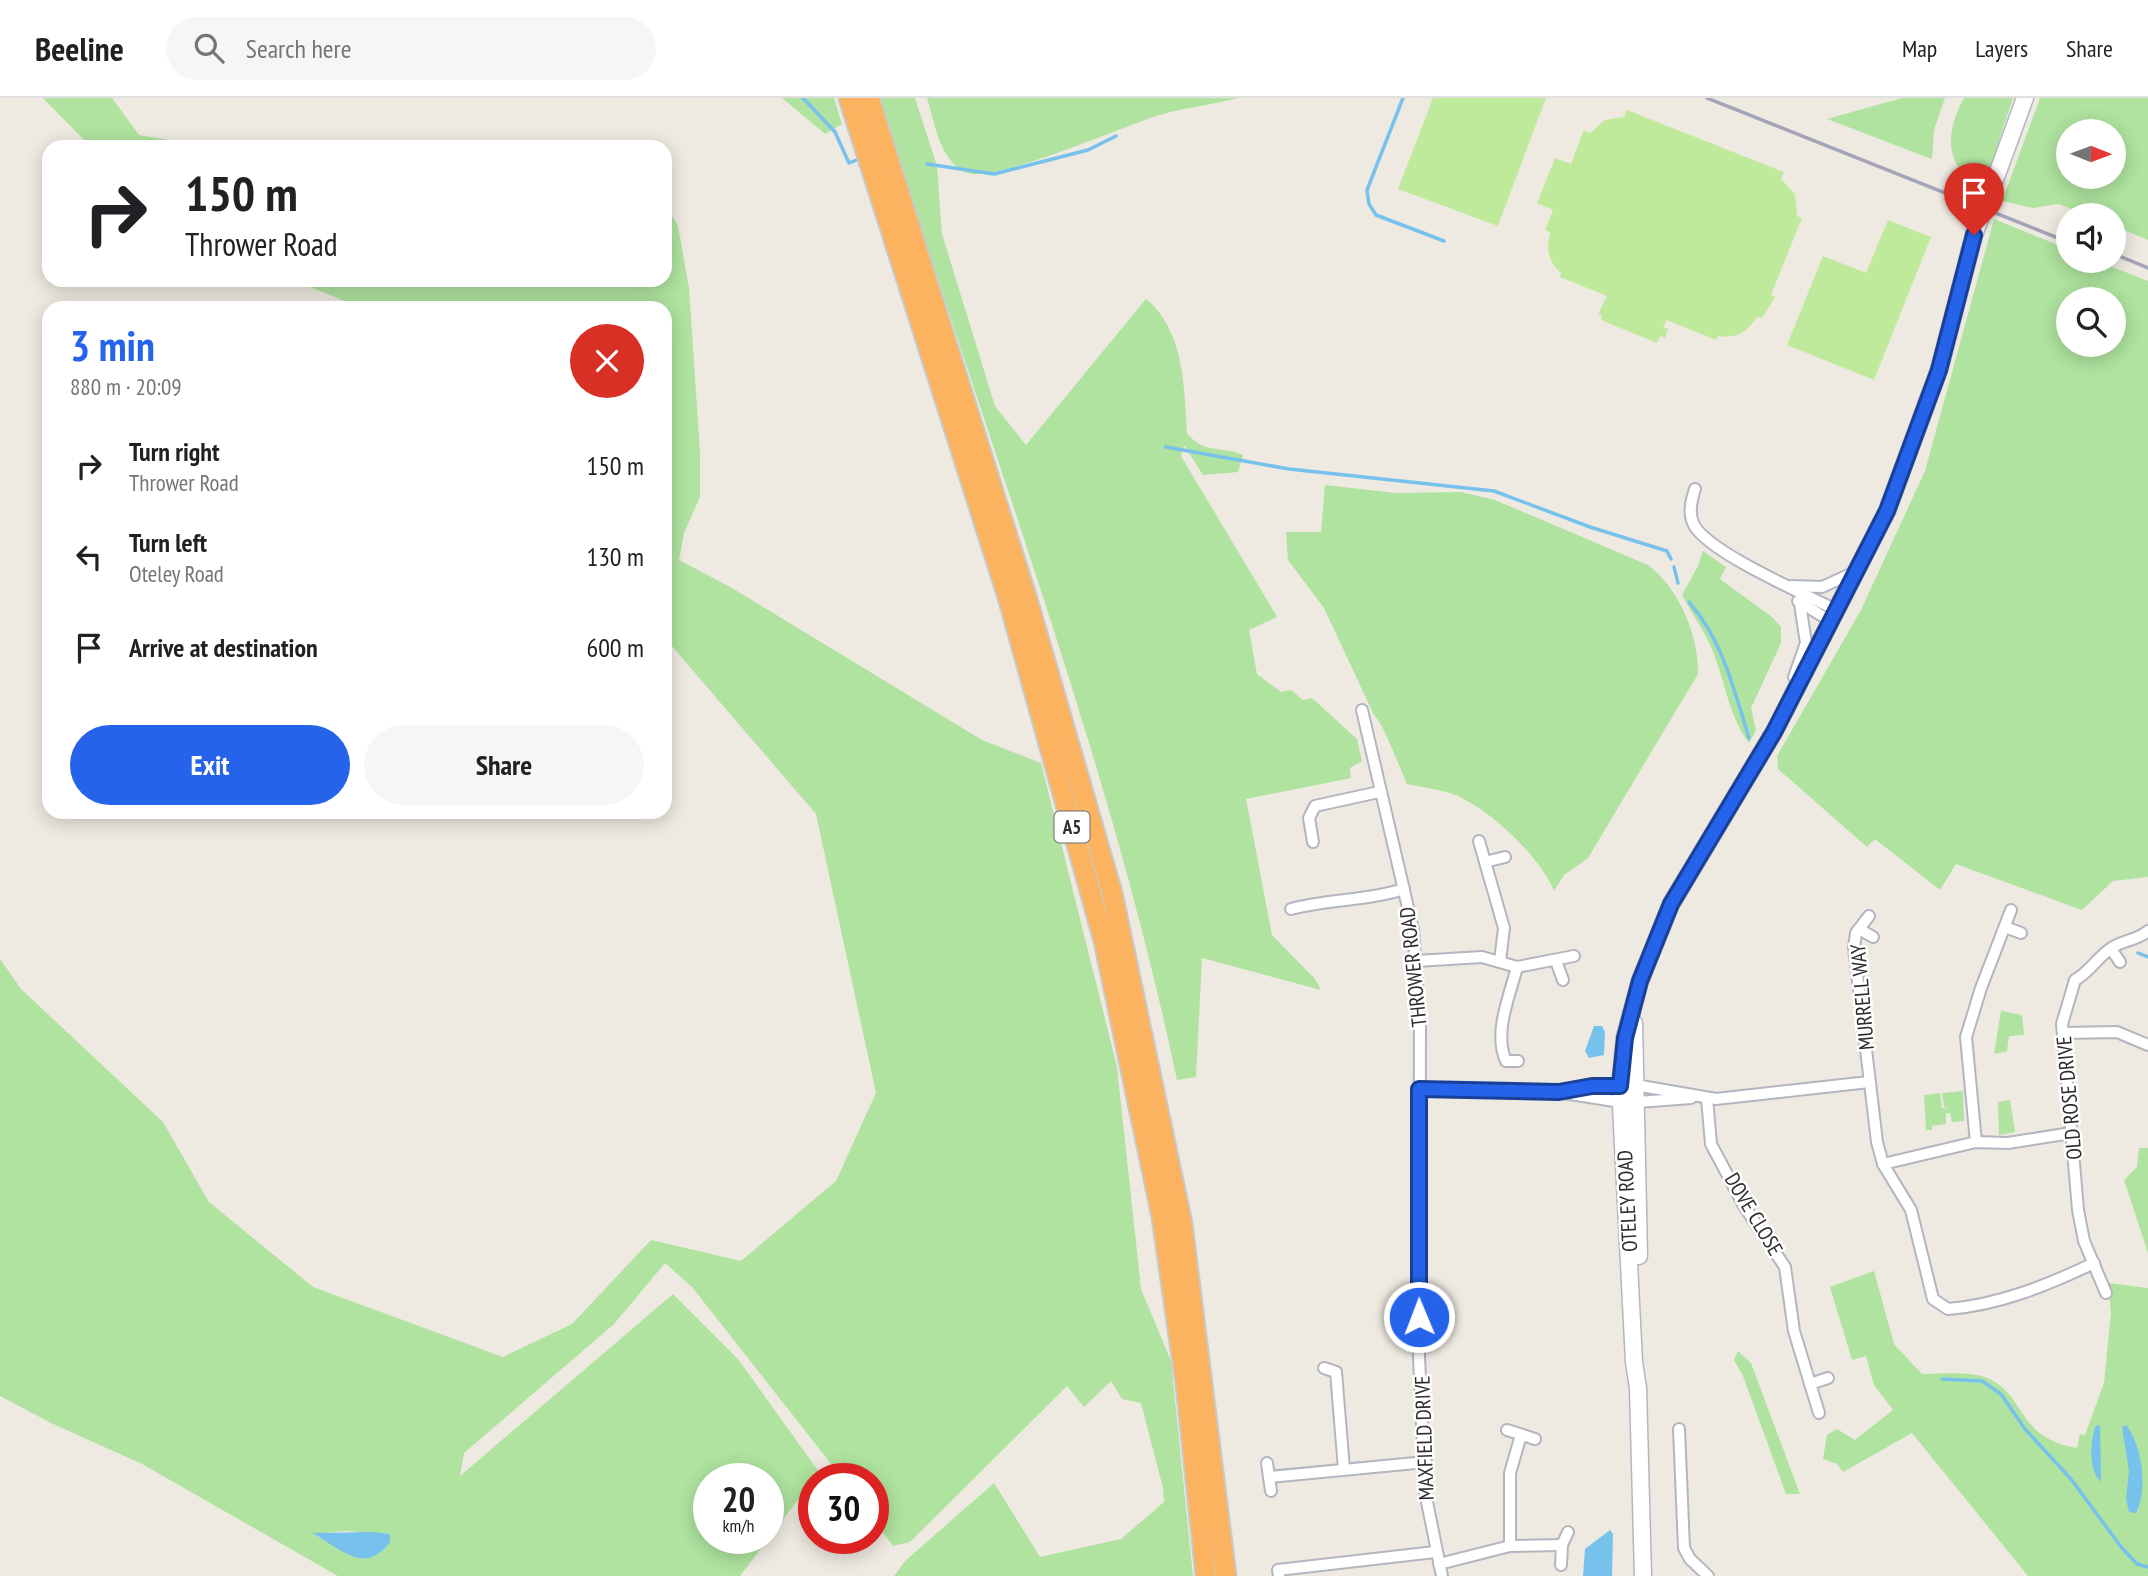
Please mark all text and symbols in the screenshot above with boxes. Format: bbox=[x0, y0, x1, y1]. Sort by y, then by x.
search box bbox=[166, 17, 656, 80]
text: Beeline bbox=[35, 27, 124, 70]
icon: search bbox=[190, 29, 228, 67]
text: Search here bbox=[246, 32, 351, 65]
text: Map bbox=[1902, 33, 1937, 64]
text: Layers bbox=[1975, 33, 2028, 64]
text: Share bbox=[2066, 33, 2113, 64]
north arrow bbox=[2056, 119, 2126, 189]
map controls bbox=[2056, 119, 2126, 357]
text: 150 m bbox=[185, 161, 298, 225]
pin bbox=[1944, 163, 2004, 235]
icon: right bbox=[70, 168, 161, 259]
icon: arrive bbox=[1955, 174, 1993, 212]
button: sound bbox=[2056, 203, 2126, 273]
text: Thrower Road bbox=[185, 223, 338, 265]
button: search bbox=[2056, 287, 2126, 357]
text: 3 min bbox=[70, 318, 155, 373]
button: close bbox=[570, 324, 644, 398]
text: 880 m · 20:09 bbox=[70, 372, 182, 401]
text: Turn right bbox=[129, 435, 220, 468]
icon: right bbox=[70, 447, 108, 485]
text: 150 m bbox=[586, 449, 644, 482]
text: Thrower Road bbox=[129, 468, 239, 497]
text: Turn left bbox=[129, 526, 207, 559]
icon: left bbox=[70, 538, 108, 576]
text: 130 m bbox=[586, 540, 644, 573]
text: Oteley Road bbox=[129, 559, 224, 588]
icon: arrive bbox=[70, 629, 108, 667]
text: Arrive at destination bbox=[129, 631, 318, 664]
text: 600 m bbox=[586, 631, 644, 664]
button: Exit bbox=[70, 725, 350, 805]
button: Share bbox=[364, 725, 644, 805]
road number: A5 bbox=[1054, 812, 1090, 842]
street label: THROWER ROAD bbox=[1393, 906, 1433, 1028]
street label: MURRELL WAY bbox=[1844, 943, 1880, 1051]
street label: OLD ROSE DRIVE bbox=[2050, 1035, 2088, 1161]
street label: OTELEY ROAD bbox=[1611, 1149, 1643, 1253]
street label: DOVE CLOSE bbox=[1719, 1168, 1789, 1260]
position arrow bbox=[1382, 1280, 1456, 1354]
street label: MAXFIELD DRIVE bbox=[1408, 1375, 1440, 1501]
speed limit sign: 30 bbox=[798, 1463, 889, 1554]
text: 20 bbox=[722, 1476, 755, 1522]
text: km/h bbox=[723, 1514, 754, 1537]

